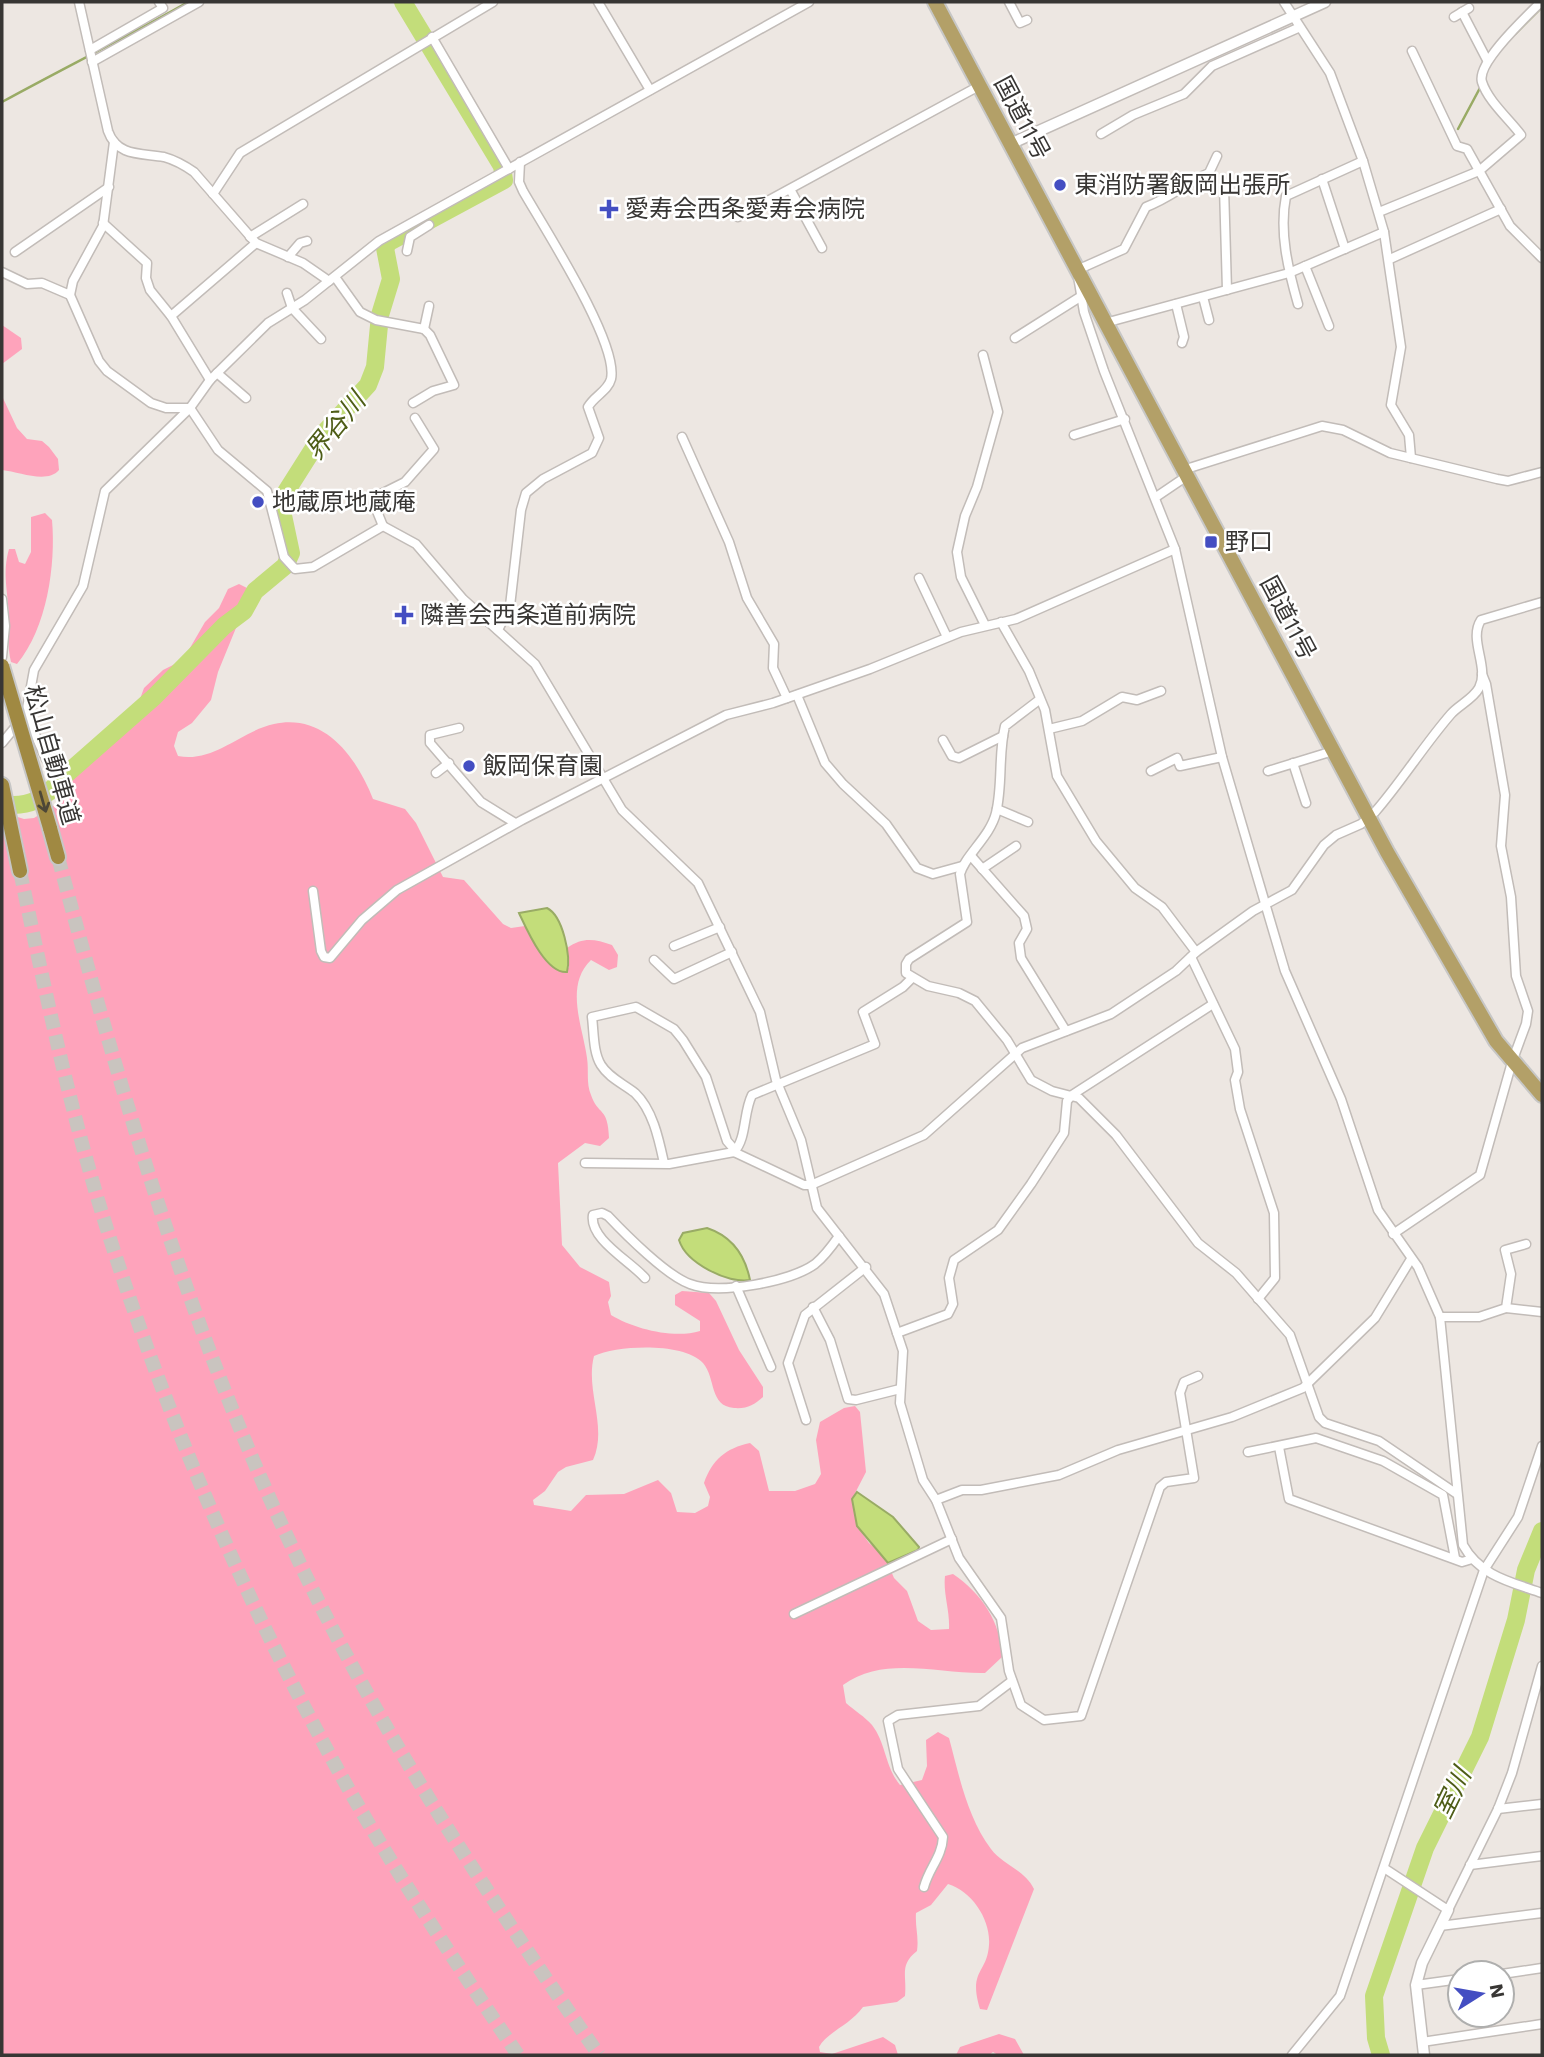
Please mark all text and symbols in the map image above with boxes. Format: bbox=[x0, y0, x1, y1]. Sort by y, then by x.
street label: 国道11号 bbox=[988, 71, 1056, 165]
place label: 東消防署飯岡出張所 bbox=[1074, 171, 1290, 199]
marker: 東消防署飯岡出張所 bbox=[1052, 177, 1068, 193]
place label: 愛寿会西条愛寿会病院 bbox=[625, 195, 865, 223]
marker: 愛寿会西条愛寿会病院 bbox=[599, 199, 619, 219]
water label: 界谷川 bbox=[299, 384, 373, 466]
place label: 地蔵原地蔵庵 bbox=[272, 488, 416, 516]
marker: 地蔵原地蔵庵 bbox=[250, 494, 266, 510]
place label: 野口 bbox=[1225, 528, 1273, 556]
marker: 野口 bbox=[1203, 534, 1219, 550]
street label: 国道11号 bbox=[1254, 571, 1322, 665]
place label: 隣善会西条道前病院 bbox=[420, 601, 636, 629]
marker: 隣善会西条道前病院 bbox=[394, 605, 414, 625]
street label: 松山自動車道 bbox=[19, 682, 85, 828]
place label: 飯岡保育園 bbox=[483, 752, 603, 780]
marker: 飯岡保育園 bbox=[461, 758, 477, 774]
one-way arrow bbox=[37, 791, 50, 813]
water label: 室川 bbox=[1427, 1760, 1478, 1823]
north arrow bbox=[1446, 1959, 1516, 2029]
text: N bbox=[1485, 1982, 1510, 2000]

